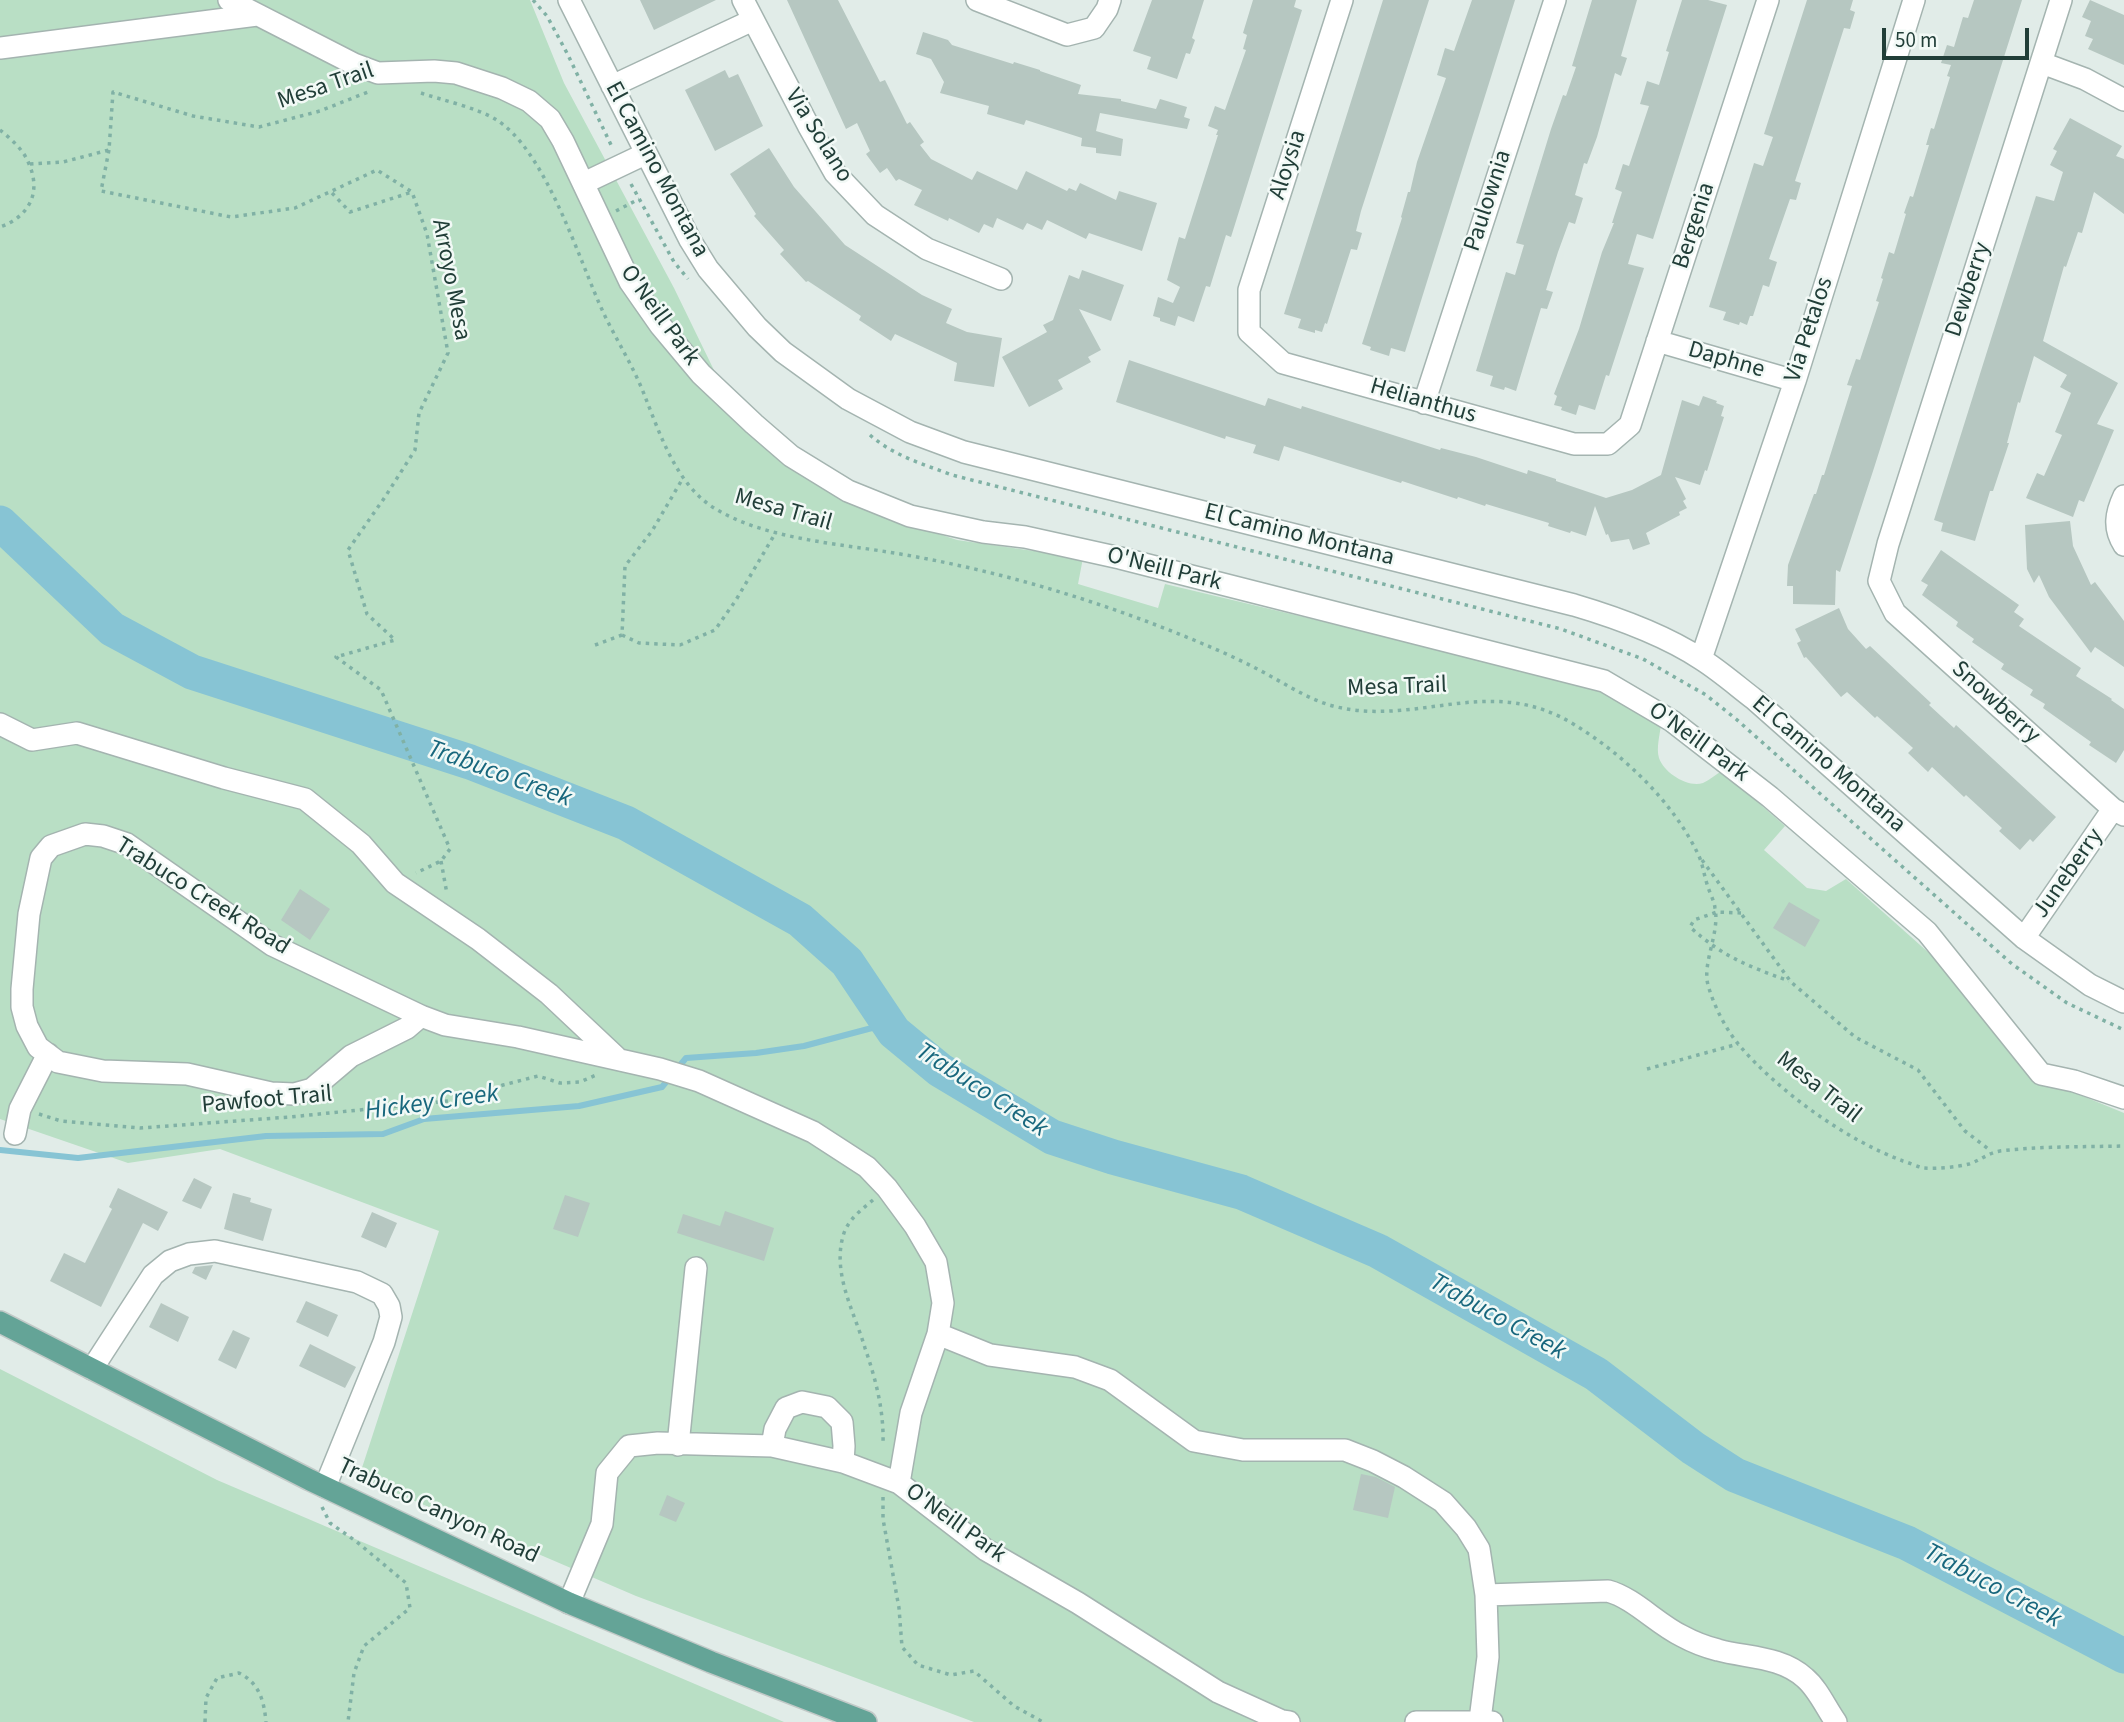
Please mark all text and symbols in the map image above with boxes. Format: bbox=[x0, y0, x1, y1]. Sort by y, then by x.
scale bar bbox=[1886, 14, 2033, 58]
text: 50 m bbox=[1895, 25, 1937, 55]
street label: Mesa Trail bbox=[274, 57, 378, 117]
street label: El Camino Montana bbox=[598, 77, 714, 263]
street label: Via Solano bbox=[778, 84, 858, 188]
street label: Aloysia bbox=[1264, 127, 1314, 203]
street label: Paulownia bbox=[1459, 147, 1519, 255]
street label: Bergenia bbox=[1668, 179, 1722, 273]
street label: Arroyo Mesa bbox=[424, 217, 476, 343]
street label: Dewberry bbox=[1940, 239, 1998, 341]
street label: O'Neill Park bbox=[613, 260, 705, 372]
street label: Via Petalos bbox=[1780, 274, 1840, 386]
street label: Daphne bbox=[1684, 336, 1768, 386]
street label: Helianthus bbox=[1367, 373, 1479, 431]
street label: Mesa Trail bbox=[731, 483, 835, 539]
street label: El Camino Montana bbox=[1201, 498, 1397, 574]
street label: O'Neill Park bbox=[1104, 542, 1224, 598]
street label: Snowberry bbox=[1945, 656, 2045, 750]
street label: Mesa Trail bbox=[1347, 672, 1447, 704]
street label: El Camino Montana bbox=[1745, 690, 1911, 840]
street label: O'Neill Park bbox=[1642, 697, 1754, 789]
water label: Trabuco Creek bbox=[423, 735, 575, 815]
street label: Juneberry bbox=[2028, 823, 2110, 925]
street label: Trabuco Creek Road bbox=[110, 832, 294, 962]
water label: Trabuco Creek bbox=[909, 1037, 1053, 1145]
street label: Mesa Trail bbox=[1770, 1046, 1866, 1130]
water label: Hickey Creek bbox=[363, 1079, 501, 1129]
street label: Pawfoot Trail bbox=[201, 1081, 333, 1121]
water label: Trabuco Creek bbox=[1423, 1268, 1571, 1368]
street label: Trabuco Canyon Road bbox=[333, 1453, 543, 1571]
street label: O'Neill Park bbox=[899, 1478, 1011, 1570]
water label: Trabuco Creek bbox=[1918, 1538, 2066, 1636]

